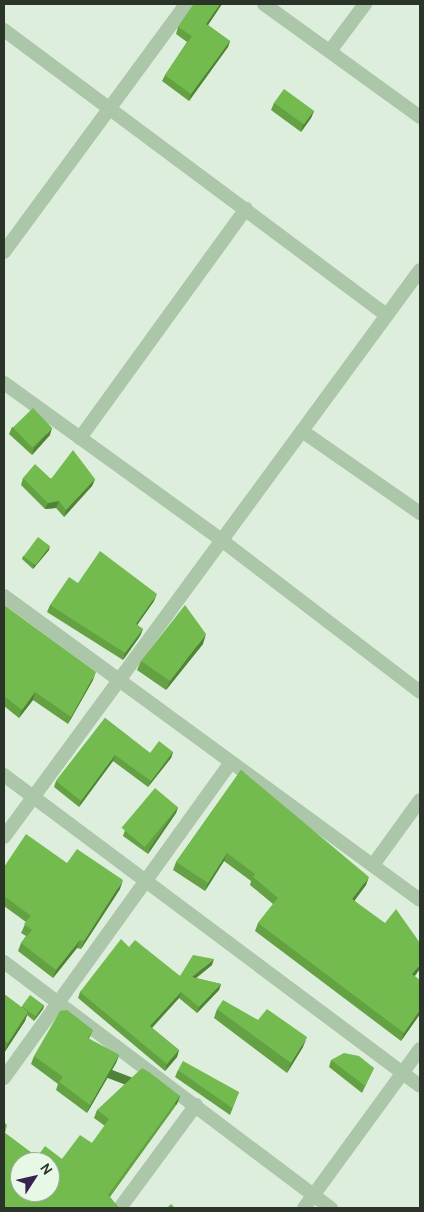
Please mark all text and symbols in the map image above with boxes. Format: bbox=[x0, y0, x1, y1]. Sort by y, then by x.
north arrow bbox=[10, 1152, 60, 1202]
text: N bbox=[36, 1160, 57, 1178]

